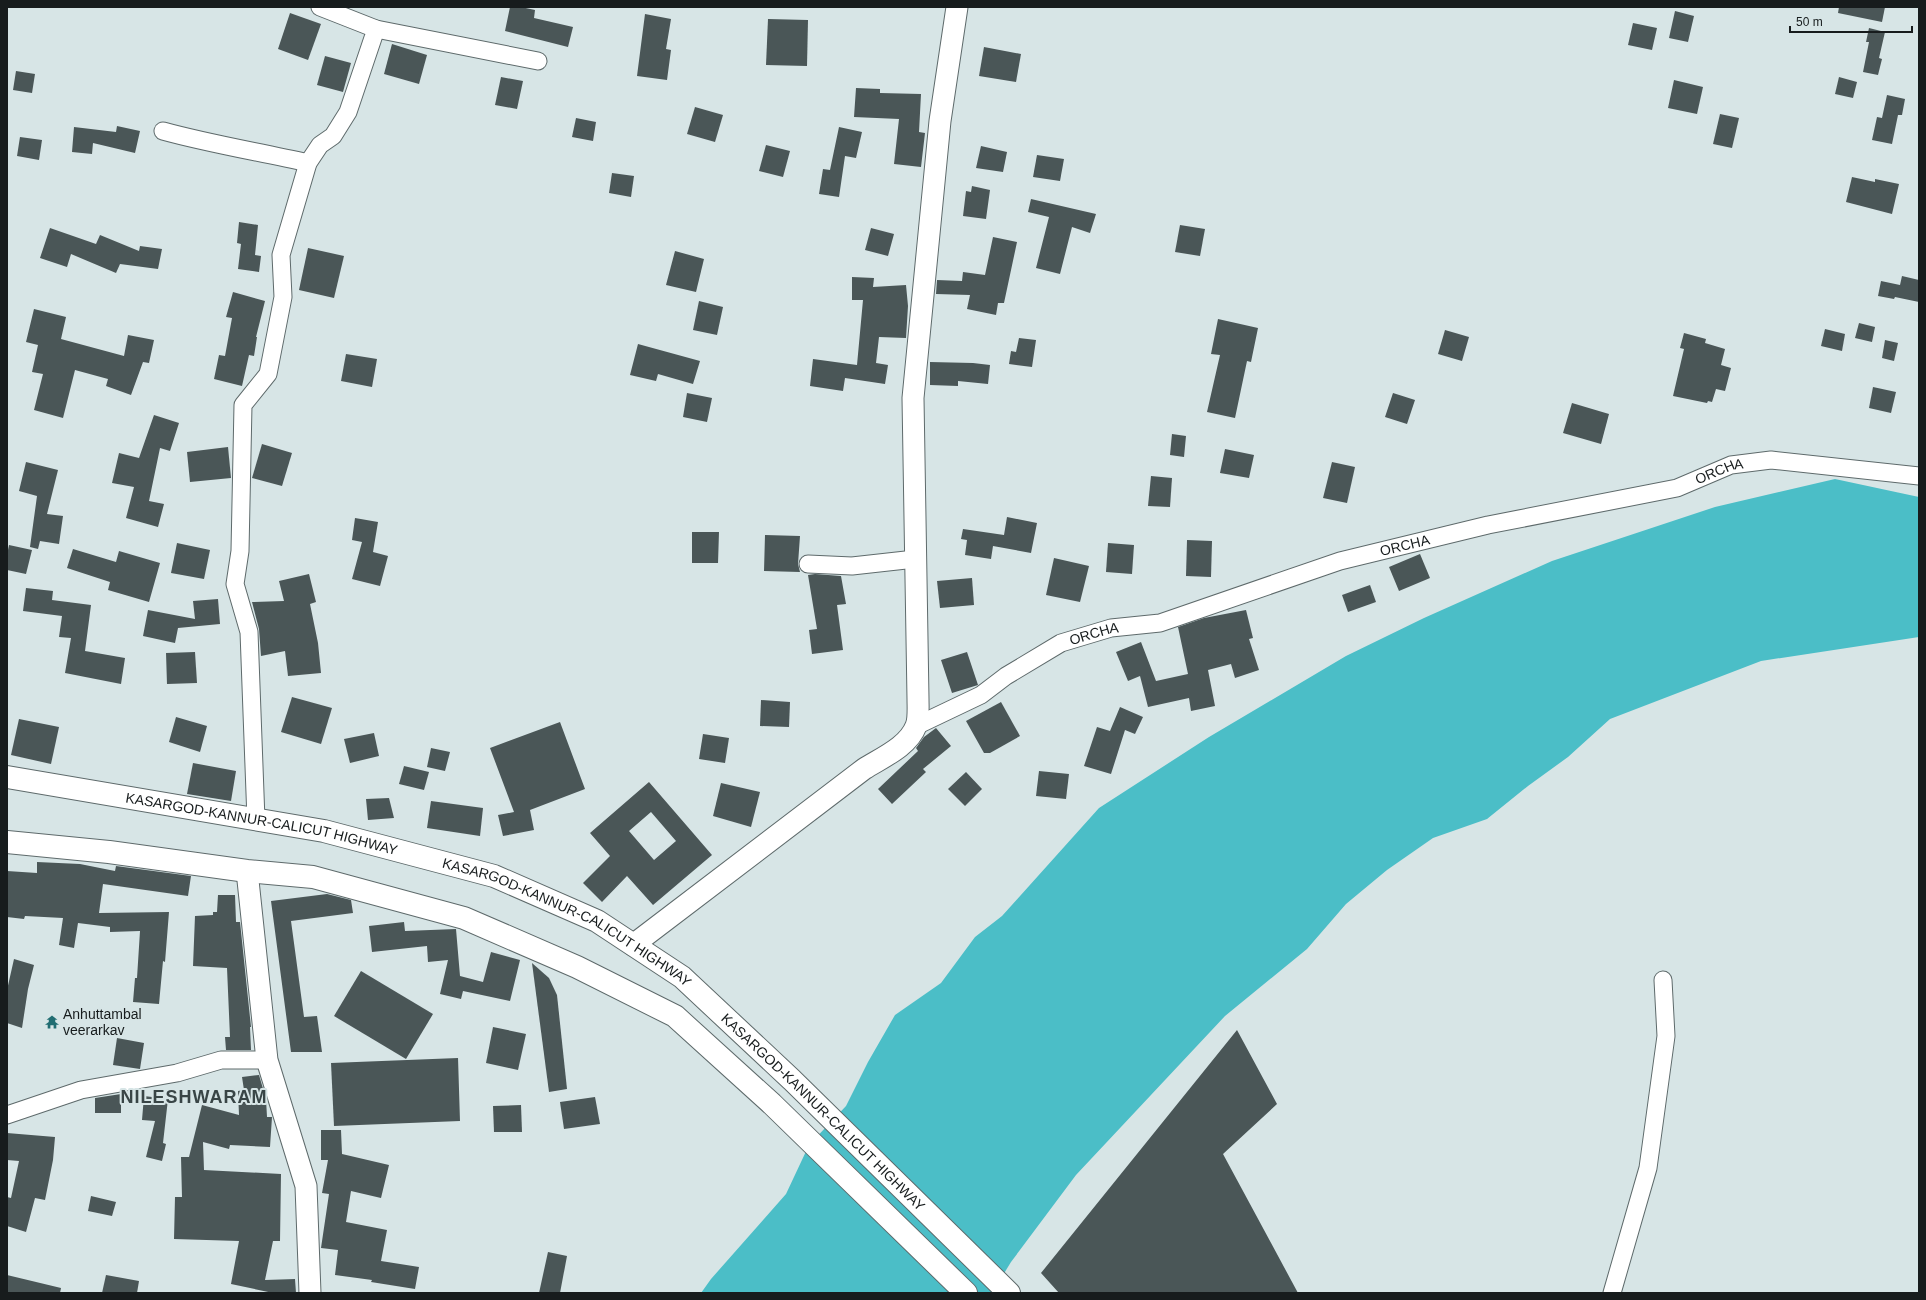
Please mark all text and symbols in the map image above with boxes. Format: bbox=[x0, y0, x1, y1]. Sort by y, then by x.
scale bar bbox=[1790, 8, 1912, 34]
text: 50 m bbox=[1796, 15, 1823, 29]
street label: ORCHA bbox=[1693, 455, 1745, 487]
street label: ORCHA bbox=[1378, 531, 1432, 559]
street label: ORCHA bbox=[1067, 619, 1120, 648]
street label: KASARGOD-KANNUR-CALICUT HIGHWAY bbox=[124, 789, 400, 858]
street label: KASARGOD-KANNUR-CALICUT HIGHWAY bbox=[441, 855, 695, 990]
place label: Anhuttambal veerarkav bbox=[63, 1006, 142, 1038]
street label: KASARGOD-KANNUR-CALICUT HIGHWAY bbox=[718, 1010, 929, 1214]
temple icon: Anhuttambal veerarkav bbox=[44, 1014, 60, 1030]
district label: NILESHWARAM bbox=[121, 1087, 268, 1107]

